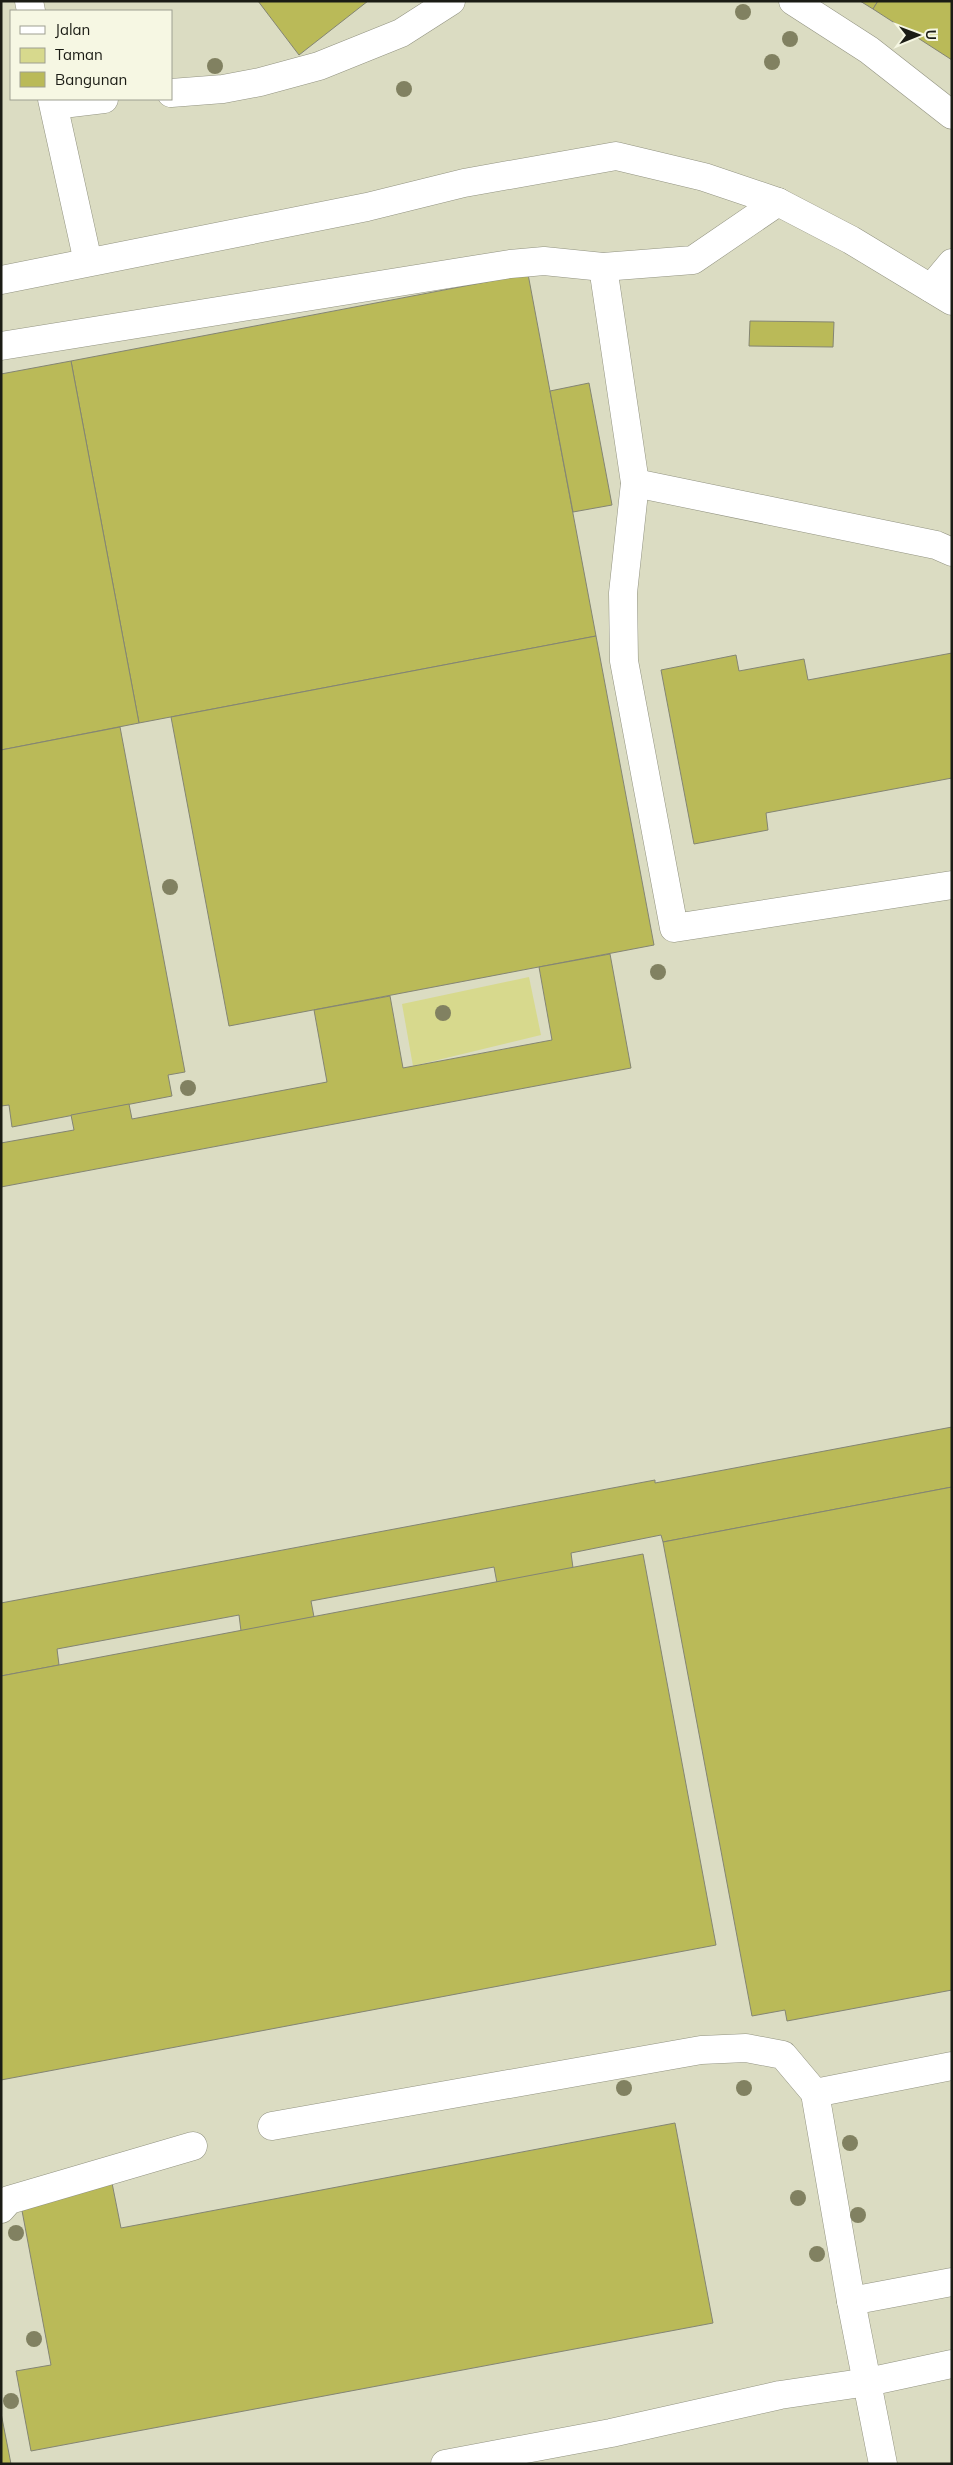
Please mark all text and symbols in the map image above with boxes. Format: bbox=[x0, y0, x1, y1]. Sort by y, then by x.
legend bbox=[10, 10, 172, 100]
north arrow bbox=[893, 10, 943, 60]
text: Jalan bbox=[55, 20, 90, 39]
text: U bbox=[922, 29, 940, 40]
text: Taman bbox=[55, 45, 103, 64]
text: Bangunan bbox=[55, 70, 127, 89]

